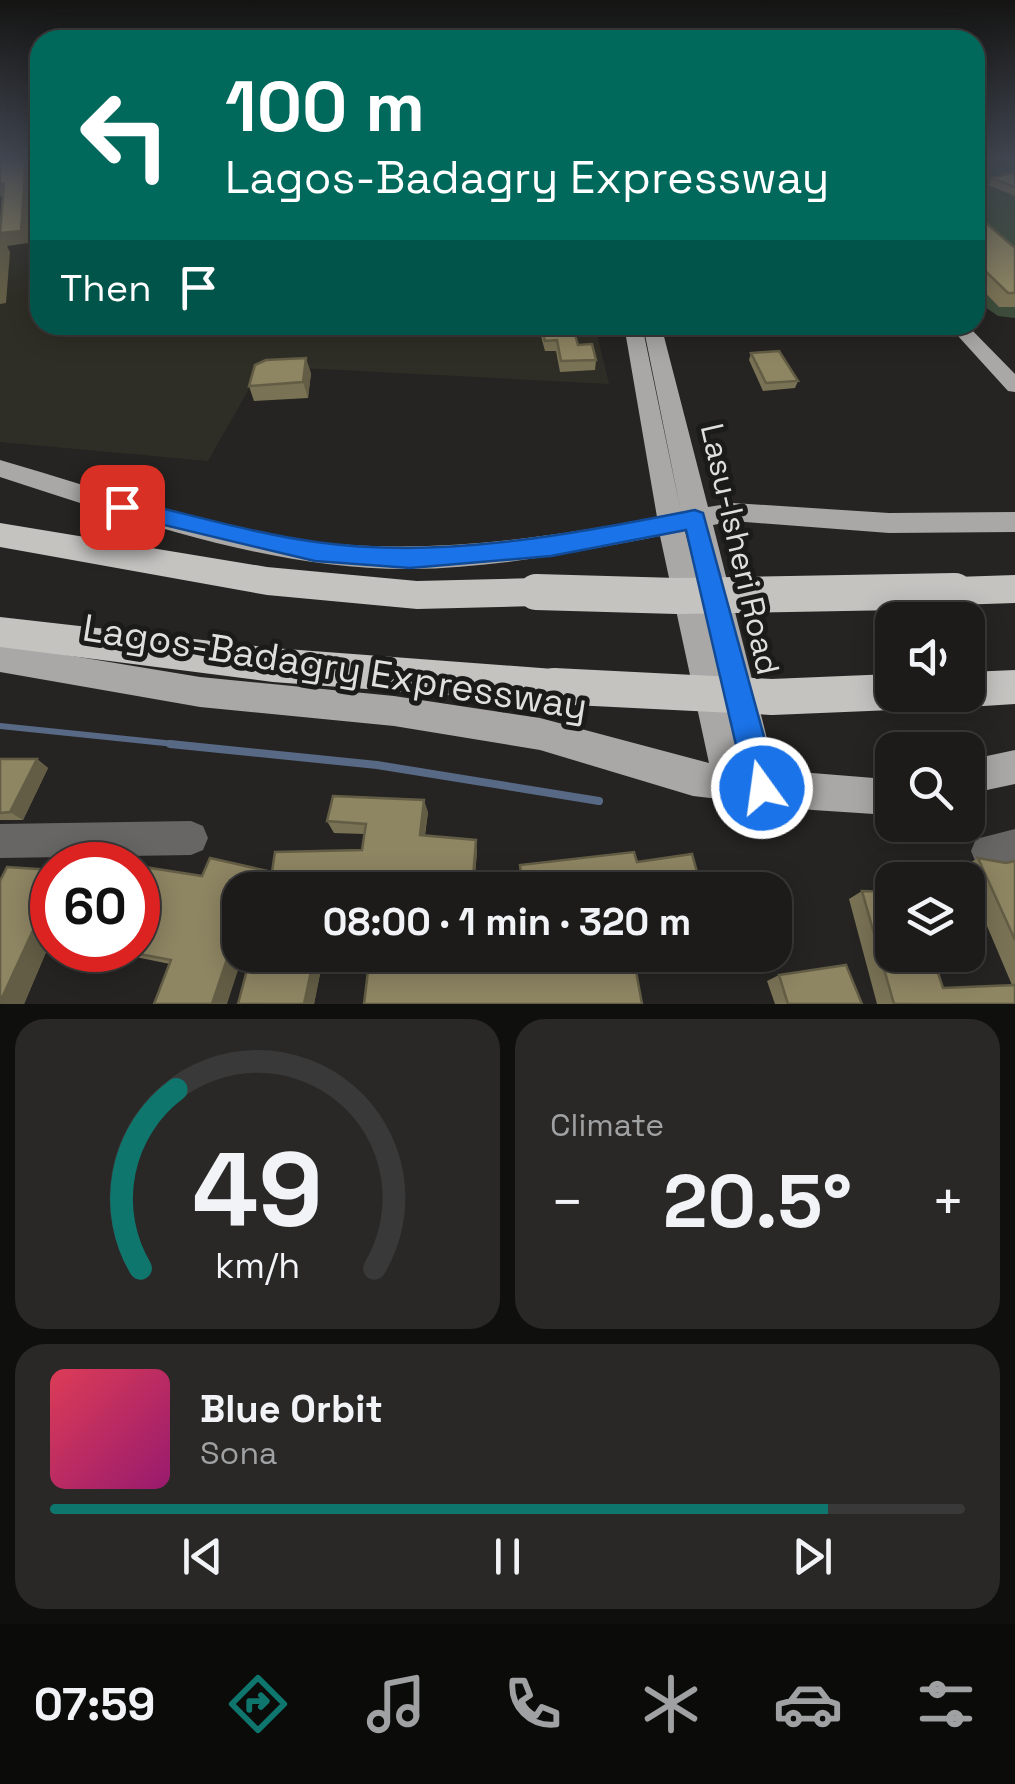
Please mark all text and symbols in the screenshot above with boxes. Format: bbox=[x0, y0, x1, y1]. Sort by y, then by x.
text: 100 m bbox=[225, 62, 425, 151]
icon: left bbox=[60, 70, 190, 200]
text: Lagos-Badagry Expressway bbox=[225, 149, 829, 206]
icon: arrive bbox=[171, 260, 226, 315]
text: Then bbox=[60, 264, 151, 312]
street label: Lasu-Isheri Road bbox=[692, 419, 788, 679]
pin bbox=[80, 465, 165, 550]
icon: arrive bbox=[95, 480, 150, 535]
map controls bbox=[875, 602, 985, 972]
button: sound bbox=[875, 602, 985, 712]
street label: Lagos-Badagry Expressway bbox=[79, 603, 591, 731]
button: search bbox=[875, 732, 985, 842]
position arrow bbox=[710, 736, 814, 840]
speed limit sign: 60 bbox=[30, 842, 160, 972]
button: layers bbox=[875, 862, 985, 972]
text: 08:00 · 1 min · 320 m bbox=[323, 898, 691, 946]
text: Climate bbox=[550, 1105, 664, 1145]
text: 49 bbox=[192, 1124, 323, 1256]
text: 20.5° bbox=[663, 1153, 852, 1249]
text: − bbox=[550, 1167, 584, 1237]
text: + bbox=[931, 1167, 965, 1237]
text: km/h bbox=[215, 1243, 300, 1288]
text: Blue Orbit bbox=[200, 1385, 383, 1433]
text: Sona bbox=[200, 1433, 277, 1473]
icon: previous bbox=[175, 1529, 230, 1584]
icon: pause bbox=[480, 1529, 535, 1584]
icon: next bbox=[785, 1529, 840, 1584]
icon: directions bbox=[223, 1669, 293, 1739]
icon: music bbox=[361, 1669, 431, 1739]
icon: phone bbox=[498, 1669, 568, 1739]
icon: climate bbox=[636, 1669, 706, 1739]
icon: car bbox=[773, 1669, 843, 1739]
icon: filters bbox=[911, 1669, 981, 1739]
text: 07:59 bbox=[34, 1676, 155, 1733]

